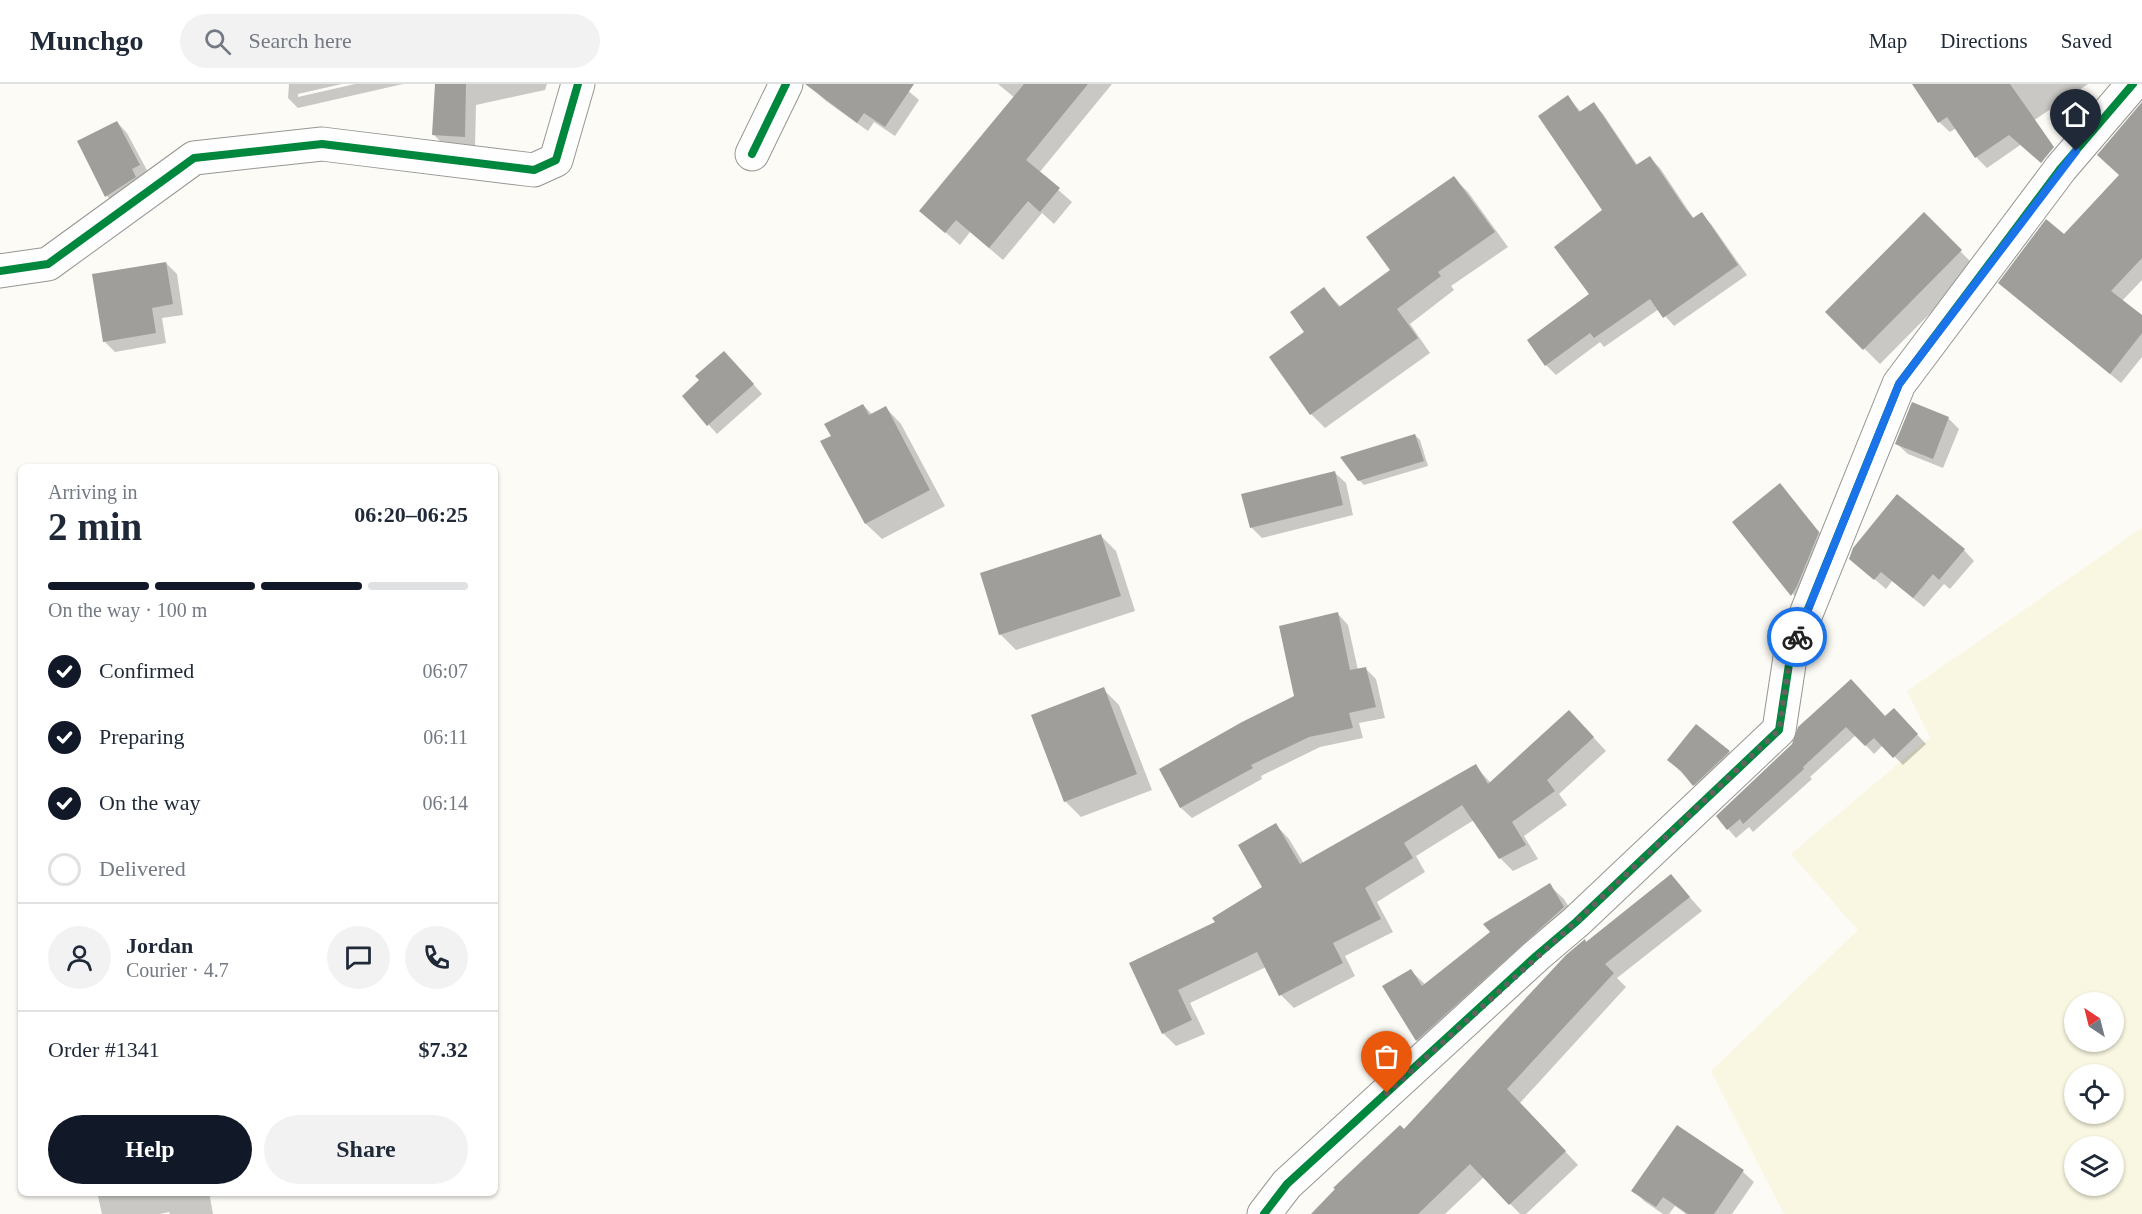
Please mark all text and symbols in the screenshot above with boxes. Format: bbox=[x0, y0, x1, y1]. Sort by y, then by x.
search box bbox=[180, 14, 600, 68]
text: Munchgo bbox=[30, 25, 144, 56]
icon: search bbox=[201, 25, 234, 58]
text: Search here bbox=[249, 28, 352, 53]
text: Map bbox=[1869, 29, 1907, 53]
text: Directions bbox=[1940, 29, 2028, 53]
text: Saved bbox=[2061, 29, 2112, 53]
pin bbox=[2050, 89, 2101, 151]
icon: home bbox=[2059, 98, 2092, 131]
text: Arriving in bbox=[48, 481, 137, 503]
text: 06:20–06:25 bbox=[354, 502, 468, 527]
text: 2 min bbox=[48, 505, 142, 548]
text: On the way · 100 m bbox=[48, 599, 207, 621]
courier bbox=[1767, 607, 1827, 667]
icon: bike bbox=[1781, 621, 1814, 654]
icon: check bbox=[48, 655, 81, 688]
text: Confirmed bbox=[99, 658, 194, 683]
text: 06:07 bbox=[422, 660, 468, 682]
icon: check bbox=[48, 721, 81, 754]
text: Preparing bbox=[99, 724, 185, 749]
text: 06:11 bbox=[423, 726, 468, 748]
icon: check bbox=[48, 787, 81, 820]
text: On the way bbox=[99, 790, 200, 815]
text: 06:14 bbox=[422, 792, 468, 814]
text: Delivered bbox=[99, 856, 186, 881]
button: person bbox=[48, 926, 111, 989]
button: chat bbox=[327, 926, 390, 989]
button: phone bbox=[405, 926, 468, 989]
text: Jordan bbox=[126, 933, 193, 958]
text: Courier · 4.7 bbox=[126, 959, 229, 981]
north arrow bbox=[2064, 992, 2124, 1052]
map controls bbox=[2064, 992, 2124, 1196]
pin bbox=[1361, 1031, 1412, 1093]
text: Order #1341 bbox=[48, 1037, 160, 1062]
text: $7.32 bbox=[419, 1037, 468, 1062]
icon: bag bbox=[1370, 1040, 1403, 1073]
button: locate bbox=[2064, 1064, 2124, 1124]
button: Help bbox=[48, 1115, 252, 1184]
button: Share bbox=[264, 1115, 468, 1184]
button: layers bbox=[2064, 1136, 2124, 1196]

